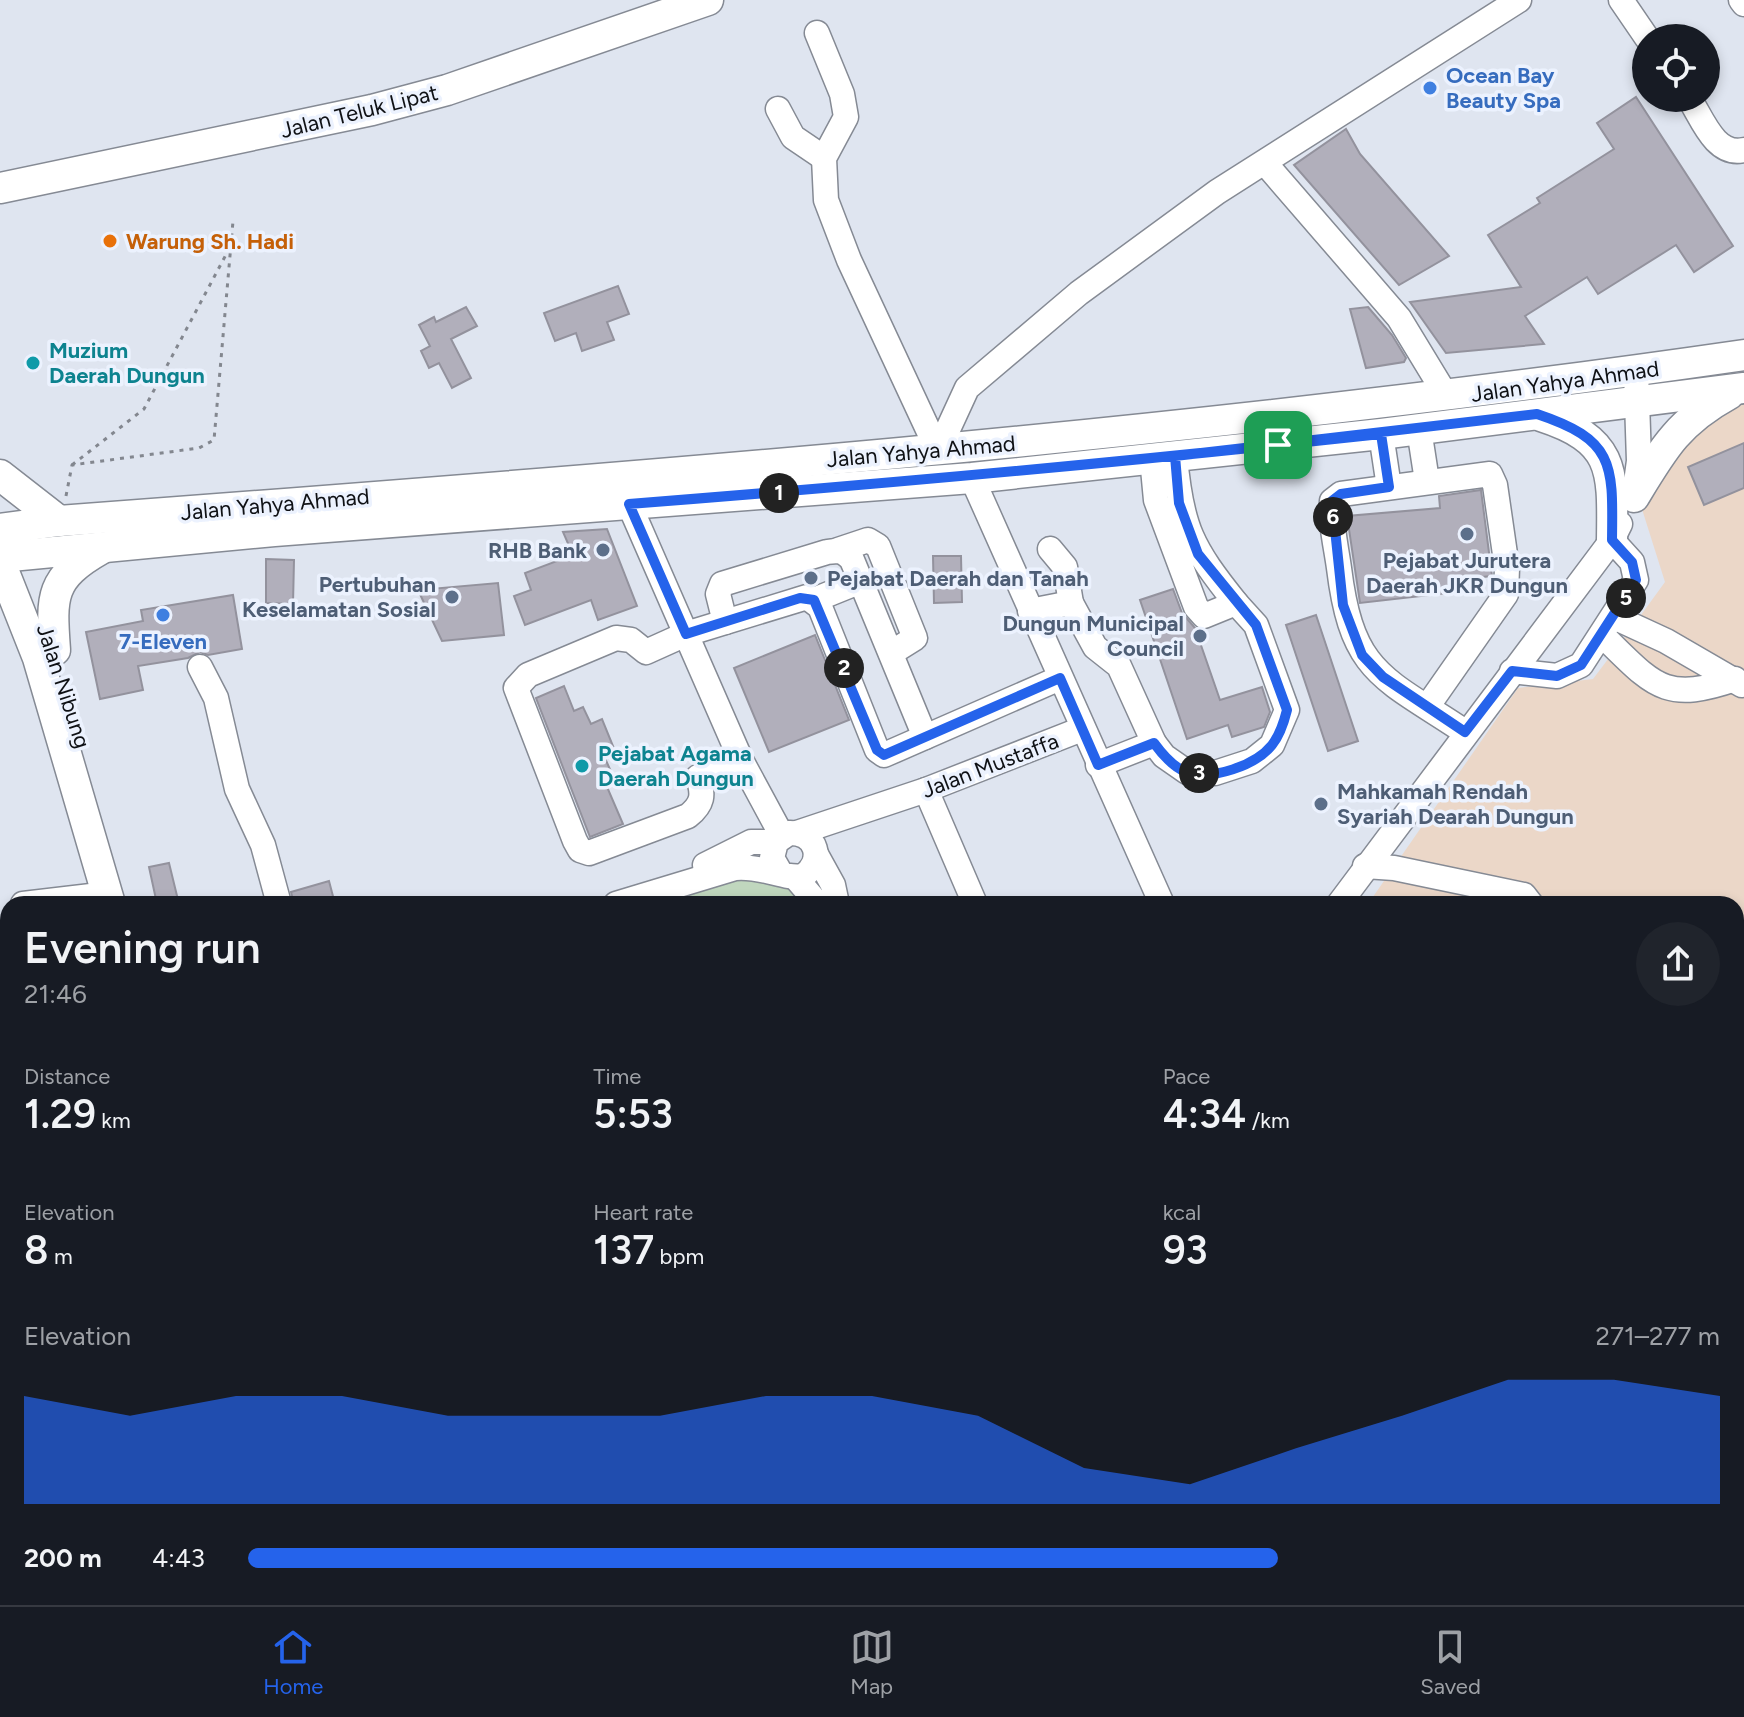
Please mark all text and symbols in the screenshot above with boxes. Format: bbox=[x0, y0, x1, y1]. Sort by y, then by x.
map controls bbox=[1632, 24, 1720, 112]
button: locate bbox=[1632, 24, 1720, 112]
place label: Ocean Bay Beauty Spa bbox=[1446, 62, 1561, 114]
street label: Jalan Teluk Lipat bbox=[278, 79, 441, 144]
marker: Ocean Bay Beauty Spa bbox=[1421, 79, 1439, 97]
place label: Warung Sh. Hadi bbox=[126, 228, 294, 255]
marker: Warung Sh. Hadi bbox=[101, 232, 119, 250]
place label: Muzium Daerah Dungun bbox=[49, 337, 205, 389]
marker: Muzium Daerah Dungun bbox=[24, 354, 42, 372]
street label: Jalan Yahya Ahmad bbox=[1469, 355, 1661, 408]
pin bbox=[1244, 411, 1312, 479]
icon: arrive bbox=[1256, 423, 1300, 467]
street label: Jalan Yahya Ahmad bbox=[825, 430, 1017, 473]
pin: 1 bbox=[759, 473, 799, 513]
text: 1 bbox=[774, 479, 784, 506]
street label: Jalan Yahya Ahmad bbox=[179, 483, 371, 526]
pin: 6 bbox=[1313, 497, 1353, 537]
text: 6 bbox=[1327, 503, 1339, 530]
marker: Pejabat Jurutera Daerah JKR Dungun bbox=[1458, 525, 1476, 543]
place label: RHB Bank bbox=[488, 537, 587, 564]
marker: RHB Bank bbox=[594, 541, 612, 559]
place label: Pejabat Jurutera Daerah JKR Dungun bbox=[1366, 547, 1568, 599]
place label: Pejabat Daerah dan Tanah bbox=[827, 565, 1089, 592]
marker: Pejabat Daerah dan Tanah bbox=[802, 569, 820, 587]
place label: Pertubuhan Keselamatan Sosial bbox=[242, 571, 436, 623]
pin: 5 bbox=[1606, 578, 1646, 618]
text: 5 bbox=[1620, 584, 1632, 611]
marker: Pertubuhan Keselamatan Sosial bbox=[443, 588, 461, 606]
marker: 7-Eleven bbox=[154, 606, 172, 624]
place label: Dungun Municipal Council bbox=[1002, 610, 1184, 662]
street label: Jalan Nibung bbox=[31, 621, 96, 752]
marker: Dungun Municipal Council bbox=[1191, 627, 1209, 645]
place label: 7-Eleven bbox=[119, 628, 207, 655]
pin: 2 bbox=[824, 648, 864, 688]
text: 2 bbox=[838, 654, 850, 681]
street label: Jalan Mustaffa bbox=[918, 727, 1062, 804]
place label: Pejabat Agama Daerah Dungun bbox=[598, 740, 754, 792]
pin: 3 bbox=[1179, 753, 1219, 793]
marker: Pejabat Agama Daerah Dungun bbox=[573, 757, 591, 775]
text: 3 bbox=[1193, 759, 1205, 786]
place label: Mahkamah Rendah Syariah Dearah Dungun bbox=[1337, 778, 1574, 830]
marker: Mahkamah Rendah Syariah Dearah Dungun bbox=[1312, 795, 1330, 813]
text: Evening run bbox=[24, 921, 261, 974]
button: share bbox=[1636, 922, 1720, 1006]
text: 21:46 bbox=[24, 978, 87, 1010]
text: Distance bbox=[24, 1063, 110, 1090]
text: Time bbox=[593, 1063, 641, 1090]
text: Pace bbox=[1163, 1063, 1210, 1090]
text: 1.29 bbox=[24, 1090, 96, 1138]
text: 5:53 bbox=[593, 1090, 673, 1138]
text: 4:34 bbox=[1163, 1090, 1246, 1138]
text: km bbox=[96, 1107, 131, 1134]
text: /km bbox=[1246, 1107, 1290, 1134]
text: Elevation bbox=[24, 1199, 114, 1226]
text: Heart rate bbox=[593, 1199, 693, 1226]
text: kcal bbox=[1163, 1199, 1201, 1226]
text: 8 bbox=[24, 1226, 49, 1274]
text: 137 bbox=[593, 1226, 654, 1274]
text: 93 bbox=[1163, 1226, 1208, 1274]
text: m bbox=[49, 1243, 73, 1270]
text: bpm bbox=[654, 1243, 704, 1270]
text: Elevation bbox=[24, 1320, 131, 1352]
text: 271–277 m bbox=[1595, 1320, 1720, 1352]
text: 200 m bbox=[24, 1542, 102, 1574]
text: 4:43 bbox=[152, 1542, 205, 1574]
tab: Home bbox=[263, 1625, 323, 1700]
tab: Map bbox=[850, 1625, 894, 1700]
tab: Saved bbox=[1420, 1625, 1481, 1700]

